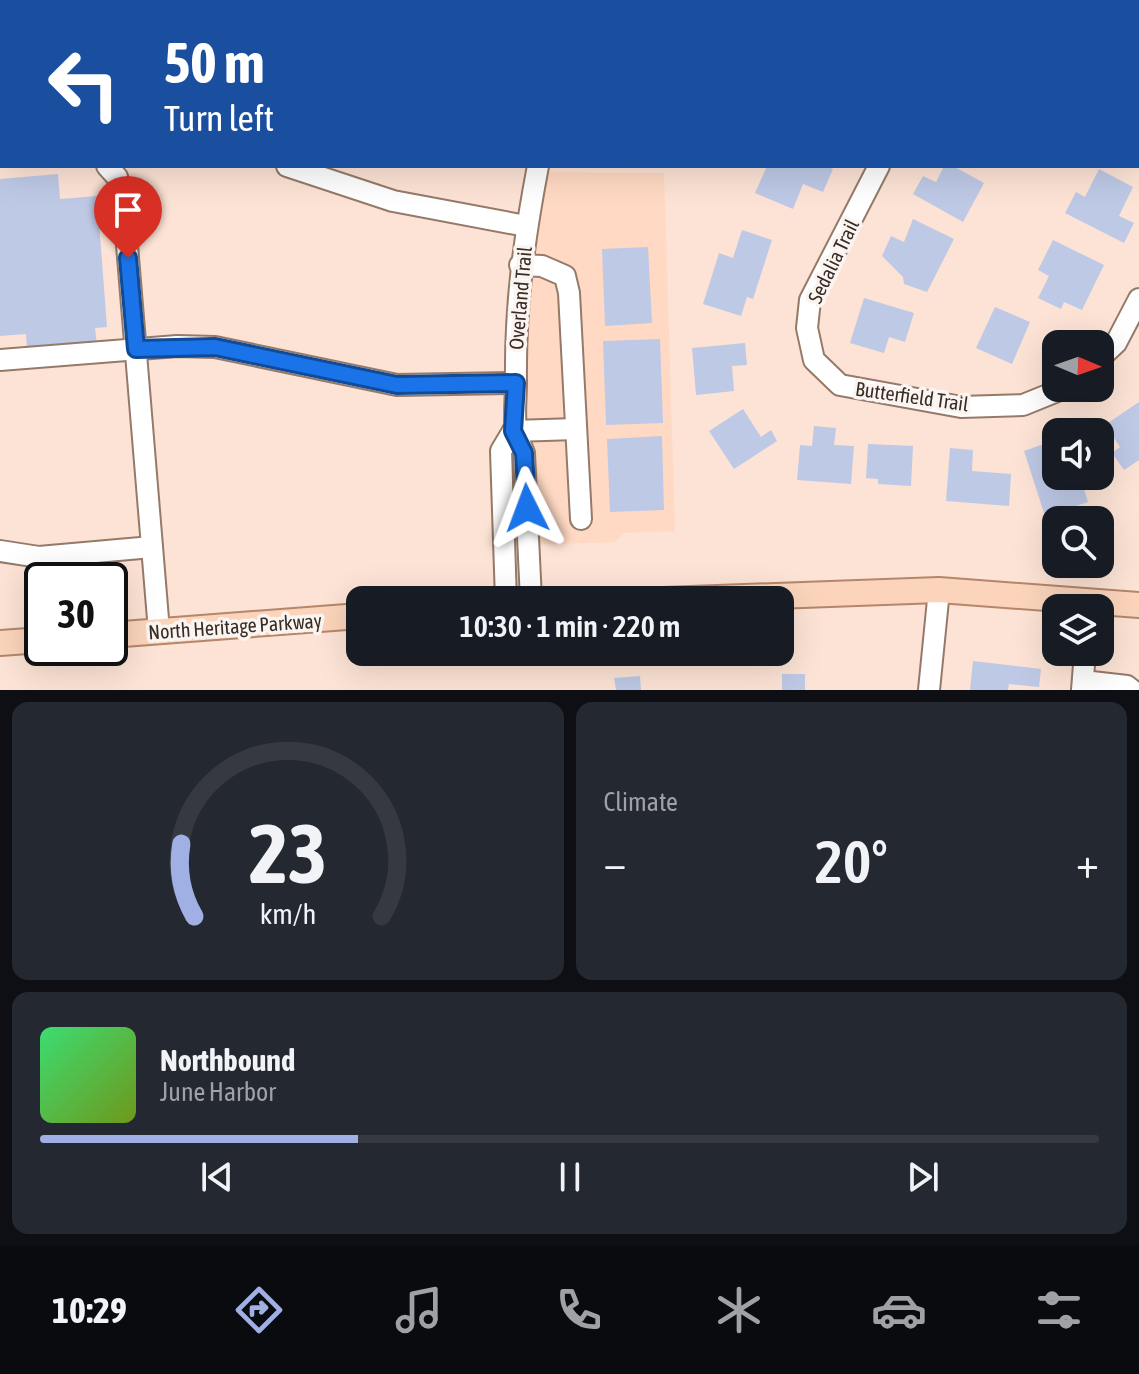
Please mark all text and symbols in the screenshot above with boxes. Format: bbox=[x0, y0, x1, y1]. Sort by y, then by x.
text: 50 m bbox=[164, 31, 265, 95]
icon: left bbox=[32, 32, 136, 136]
text: Turn left bbox=[164, 97, 274, 139]
pin bbox=[94, 176, 162, 258]
icon: arrive bbox=[106, 188, 150, 232]
street label: Sedalia Trail bbox=[803, 215, 863, 307]
street label: Overland Trail bbox=[504, 245, 536, 351]
north arrow bbox=[1042, 330, 1114, 402]
map controls bbox=[1042, 330, 1114, 666]
street label: Butterfield Trail bbox=[854, 377, 971, 415]
button: sound bbox=[1042, 418, 1114, 490]
position arrow bbox=[485, 466, 569, 550]
button: search bbox=[1042, 506, 1114, 578]
speed limit sign: 30 bbox=[24, 562, 128, 666]
button: layers bbox=[1042, 594, 1114, 666]
street label: North Heritage Parkway bbox=[147, 608, 323, 644]
text: 10:30 · 1 min · 220 m bbox=[460, 609, 680, 643]
text: Climate bbox=[604, 787, 678, 817]
text: 23 bbox=[249, 805, 327, 901]
text: 20° bbox=[815, 827, 888, 896]
text: − bbox=[604, 837, 626, 887]
text: + bbox=[1076, 837, 1099, 887]
text: km/h bbox=[259, 897, 316, 930]
text: Northbound bbox=[160, 1043, 295, 1077]
text: June Harbor bbox=[160, 1077, 276, 1107]
icon: previous bbox=[195, 1155, 239, 1199]
icon: pause bbox=[548, 1155, 592, 1199]
icon: next bbox=[901, 1155, 945, 1199]
icon: directions bbox=[231, 1282, 287, 1338]
icon: music bbox=[391, 1282, 447, 1338]
icon: phone bbox=[551, 1282, 607, 1338]
icon: climate bbox=[711, 1282, 767, 1338]
icon: car bbox=[871, 1282, 927, 1338]
icon: filters bbox=[1031, 1282, 1087, 1338]
text: 10:29 bbox=[52, 1289, 127, 1331]

